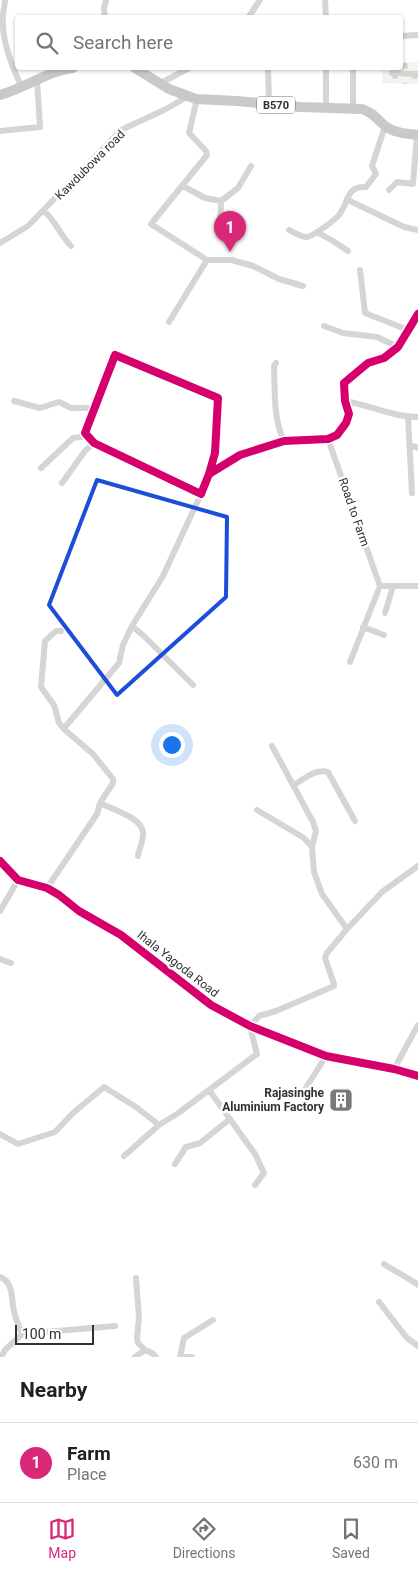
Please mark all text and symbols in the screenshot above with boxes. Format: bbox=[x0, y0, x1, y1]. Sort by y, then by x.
search box bbox=[15, 15, 403, 70]
icon: search bbox=[33, 29, 61, 57]
text: Search here bbox=[73, 31, 173, 54]
road number: B570 bbox=[257, 96, 295, 114]
street label: Kawdubowa road bbox=[52, 127, 128, 203]
pin: 1 bbox=[214, 211, 246, 252]
street label: Road to Farm bbox=[336, 476, 372, 548]
your location bbox=[159, 732, 185, 758]
street label: Ihala Yagoda Road bbox=[134, 928, 222, 1000]
place label: Rajasinghe Aluminium Factory bbox=[222, 1086, 325, 1114]
building icon: Rajasinghe Aluminium Factory bbox=[328, 1087, 354, 1113]
scale bar bbox=[15, 1322, 94, 1345]
text: 100 m bbox=[22, 1326, 61, 1342]
text: Nearby bbox=[20, 1378, 87, 1402]
text: Farm bbox=[67, 1442, 111, 1465]
text: 1 bbox=[31, 1453, 41, 1472]
text: 630 m bbox=[353, 1453, 398, 1472]
text: Place bbox=[67, 1465, 107, 1484]
tab: Map bbox=[48, 1515, 76, 1561]
tab: Directions bbox=[173, 1515, 236, 1561]
tab: Saved bbox=[332, 1515, 370, 1561]

